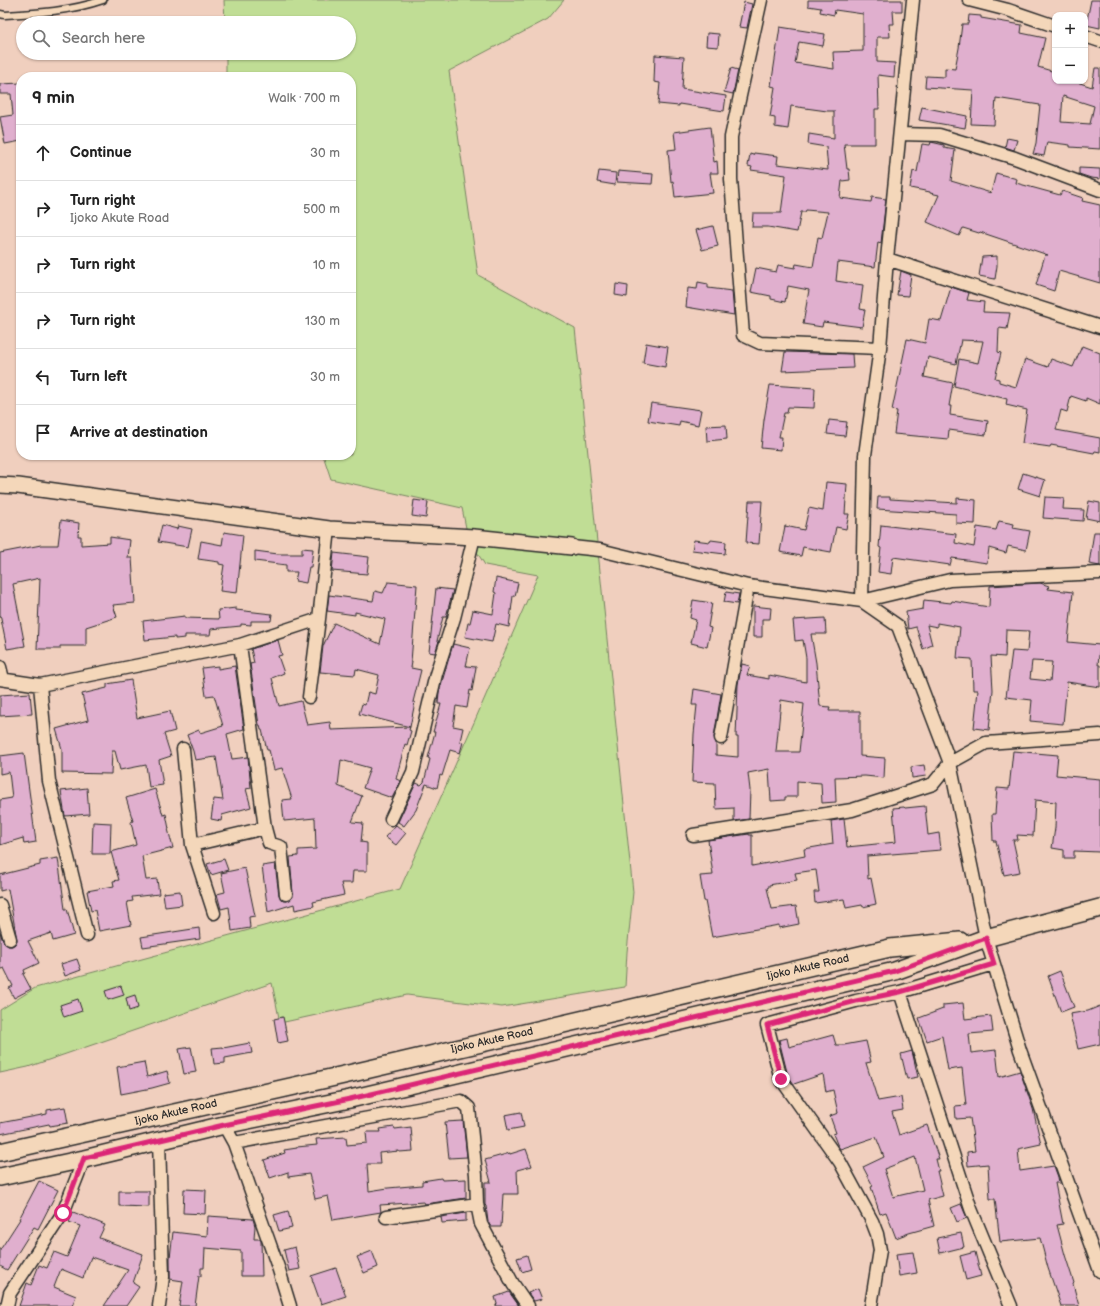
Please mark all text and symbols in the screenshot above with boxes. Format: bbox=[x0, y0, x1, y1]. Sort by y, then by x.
map controls bbox=[1052, 12, 1088, 84]
button: + bbox=[1052, 12, 1088, 48]
search box bbox=[16, 16, 356, 60]
icon: search bbox=[30, 27, 52, 49]
text: Search here bbox=[62, 29, 145, 48]
button: − bbox=[1052, 48, 1088, 84]
text: 9 min bbox=[32, 88, 75, 108]
text: Walk · 700 m bbox=[268, 90, 340, 106]
icon: ahead bbox=[32, 142, 54, 164]
text: Continue bbox=[70, 143, 132, 162]
text: 30 m bbox=[310, 145, 340, 161]
text: Turn right bbox=[70, 191, 135, 210]
icon: right bbox=[32, 198, 54, 220]
text: 500 m bbox=[303, 201, 340, 217]
text: Ijoko Akute Road bbox=[70, 210, 169, 226]
icon: right bbox=[32, 254, 54, 276]
text: Turn right bbox=[70, 255, 135, 274]
text: 10 m bbox=[313, 257, 340, 273]
icon: right bbox=[32, 310, 54, 332]
text: Turn right bbox=[70, 311, 135, 330]
text: 130 m bbox=[305, 313, 340, 329]
icon: left bbox=[32, 366, 54, 388]
text: Turn left bbox=[70, 367, 127, 386]
text: 30 m bbox=[310, 369, 340, 385]
icon: arrive bbox=[32, 422, 54, 444]
text: Arrive at destination bbox=[70, 423, 208, 442]
street label: Ijoko Akute Road bbox=[766, 951, 850, 983]
street label: Ijoko Akute Road bbox=[450, 1024, 534, 1056]
route end bbox=[772, 1070, 790, 1088]
street label: Ijoko Akute Road bbox=[134, 1096, 218, 1128]
route start bbox=[54, 1204, 72, 1222]

